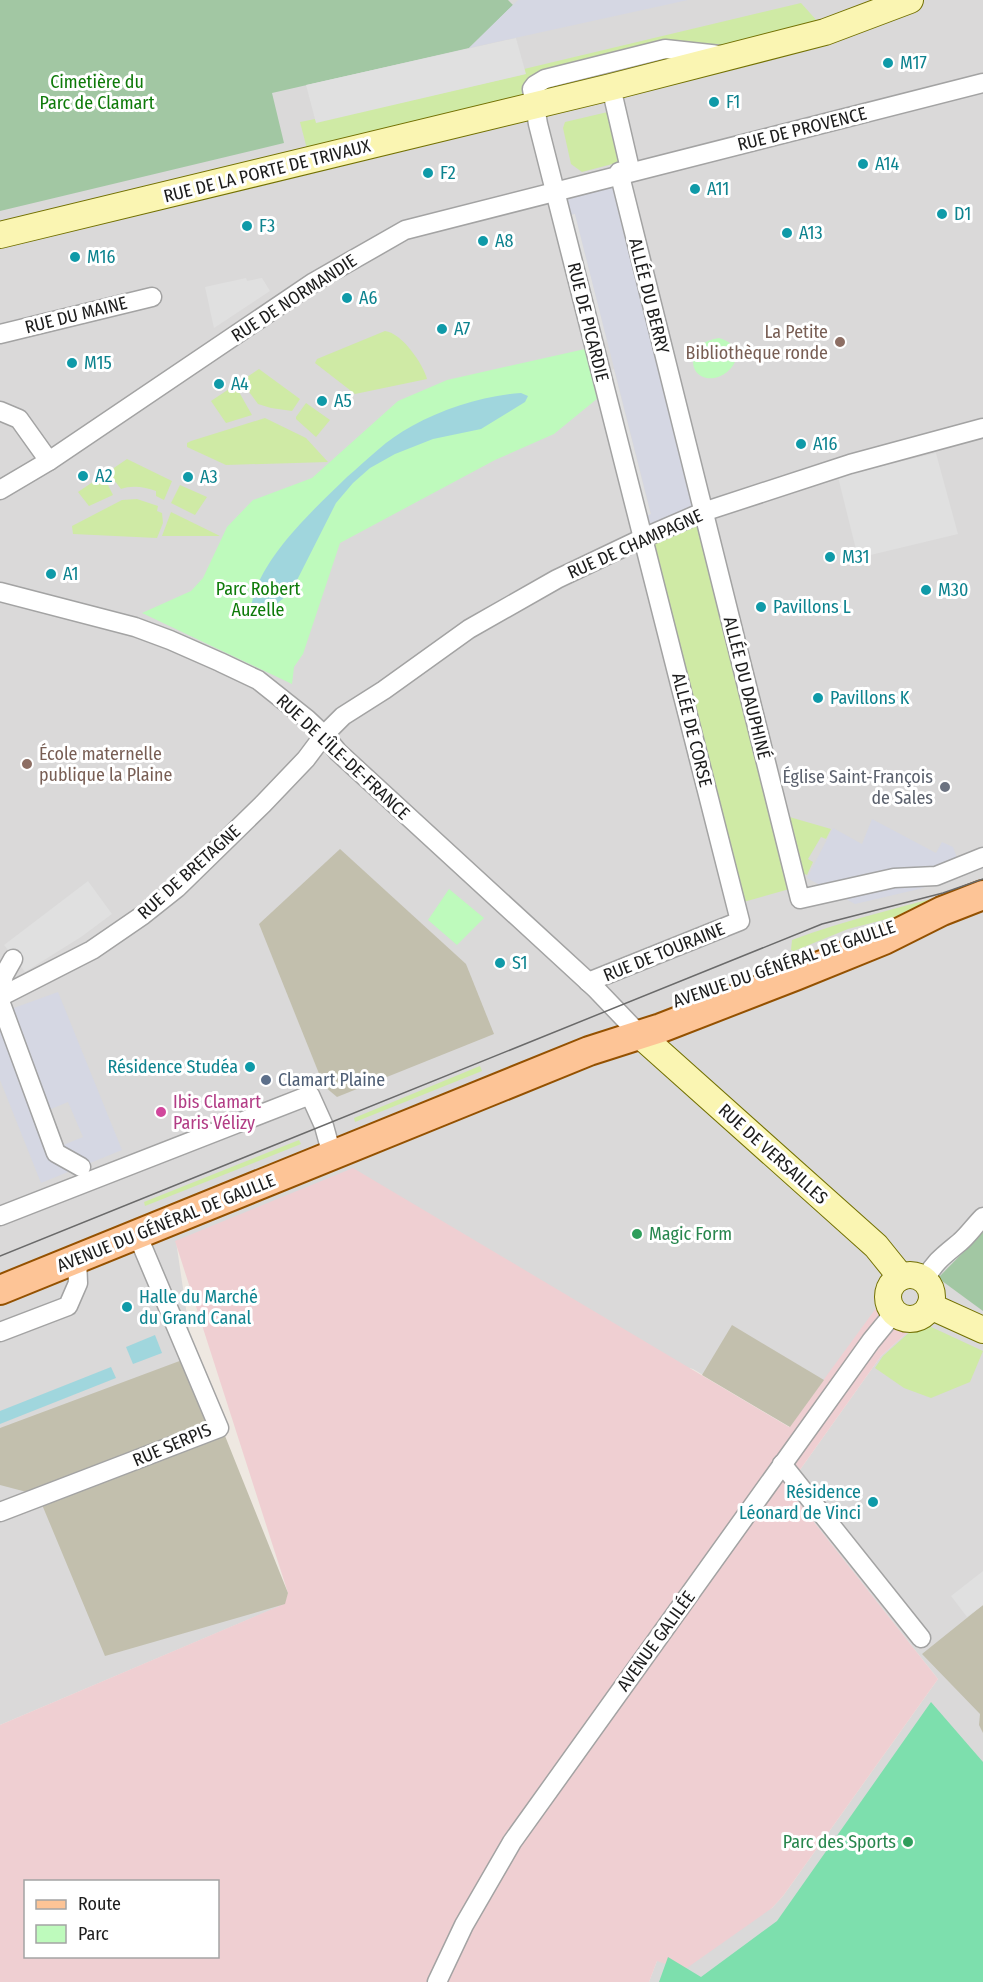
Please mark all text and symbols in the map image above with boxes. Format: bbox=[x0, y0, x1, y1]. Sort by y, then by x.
place label: M17 bbox=[900, 52, 927, 74]
marker: M17 bbox=[881, 56, 895, 70]
park label: Cimetière du Parc de Clamart bbox=[39, 71, 155, 114]
place label: F1 bbox=[726, 91, 740, 113]
marker: F1 bbox=[707, 95, 721, 109]
street label: RUE DE PROVENCE bbox=[735, 102, 869, 156]
street label: RUE DE LA PORTE DE TRIVAUX bbox=[161, 135, 373, 207]
place label: A14 bbox=[875, 153, 900, 175]
marker: A14 bbox=[856, 157, 870, 171]
place label: F2 bbox=[440, 162, 456, 184]
marker: F2 bbox=[421, 166, 435, 180]
place label: A11 bbox=[707, 178, 729, 200]
marker: A11 bbox=[688, 182, 702, 196]
place label: D1 bbox=[954, 203, 971, 225]
marker: D1 bbox=[935, 207, 949, 221]
place label: F3 bbox=[259, 215, 275, 237]
marker: F3 bbox=[240, 219, 254, 233]
place label: A13 bbox=[799, 222, 823, 244]
marker: A13 bbox=[780, 226, 794, 240]
place label: A8 bbox=[495, 230, 513, 252]
marker: A8 bbox=[476, 234, 490, 248]
street label: ALLÉE DU BERRY bbox=[624, 236, 675, 356]
place label: M16 bbox=[87, 246, 116, 268]
street label: RUE DE NORMANDIE bbox=[227, 249, 361, 347]
marker: M16 bbox=[68, 250, 82, 264]
street label: RUE DE PICARDIE bbox=[563, 260, 613, 384]
place label: A6 bbox=[359, 287, 377, 309]
marker: A6 bbox=[340, 291, 354, 305]
street label: RUE DU MAINE bbox=[23, 292, 129, 338]
place label: A7 bbox=[454, 318, 470, 340]
place label: La Petite Bibliothèque ronde bbox=[686, 321, 828, 364]
marker: A7 bbox=[435, 322, 449, 336]
marker: La Petite Bibliothèque ronde bbox=[833, 335, 847, 349]
place label: M15 bbox=[84, 352, 112, 374]
marker: M15 bbox=[65, 356, 79, 370]
place label: A4 bbox=[231, 373, 249, 395]
marker: A4 bbox=[212, 377, 226, 391]
place label: A5 bbox=[334, 390, 352, 412]
marker: A5 bbox=[315, 394, 329, 408]
place label: A16 bbox=[813, 433, 838, 455]
marker: A16 bbox=[794, 437, 808, 451]
place label: A2 bbox=[95, 465, 113, 487]
place label: A3 bbox=[200, 466, 218, 488]
marker: A2 bbox=[76, 469, 90, 483]
marker: A3 bbox=[181, 470, 195, 484]
street label: RUE DE CHAMPAGNE bbox=[564, 504, 706, 584]
place label: M31 bbox=[842, 546, 870, 568]
marker: M31 bbox=[823, 550, 837, 564]
place label: A1 bbox=[63, 563, 79, 585]
marker: A1 bbox=[44, 567, 58, 581]
park label: Parc Robert Auzelle bbox=[216, 578, 300, 621]
place label: M30 bbox=[938, 579, 968, 601]
marker: M30 bbox=[919, 583, 933, 597]
place label: Pavillons L bbox=[773, 596, 851, 618]
marker: Pavillons L bbox=[754, 600, 768, 614]
street label: ALLÉE DU DAUPHINÉ bbox=[719, 614, 776, 762]
street label: ALLÉE DE CORSE bbox=[667, 670, 718, 789]
place label: Pavillons K bbox=[830, 687, 910, 709]
street label: RUE DE L'ÎLE-DE-FRANCE bbox=[272, 690, 414, 824]
marker: Pavillons K bbox=[811, 691, 825, 705]
place label: École maternelle publique la Plaine bbox=[39, 742, 172, 786]
marker: École maternelle publique la Plaine bbox=[20, 757, 34, 771]
place label: Église Saint-François de Sales bbox=[782, 765, 933, 809]
marker: Église Saint-François de Sales bbox=[938, 780, 952, 794]
street label: RUE DE BRETAGNE bbox=[133, 820, 245, 924]
street label: AVENUE DU GÉNÉRAL DE GAULLE bbox=[670, 915, 898, 1012]
street label: RUE DE TOURAINE bbox=[600, 918, 728, 986]
place label: S1 bbox=[512, 952, 527, 974]
marker: S1 bbox=[493, 956, 507, 970]
place label: Résidence Studéa bbox=[107, 1056, 238, 1078]
marker: Résidence Studéa bbox=[243, 1060, 257, 1074]
place label: Clamart Plaine bbox=[278, 1069, 385, 1091]
marker: Clamart Plaine bbox=[259, 1073, 273, 1087]
place label: Ibis Clamart Paris Vélizy bbox=[173, 1091, 261, 1134]
street label: RUE DE VERSAILLES bbox=[714, 1099, 832, 1209]
marker: Ibis Clamart Paris Vélizy bbox=[154, 1105, 168, 1119]
street label: AVENUE DU GÉNÉRAL DE GAULLE bbox=[53, 1168, 278, 1277]
place label: Magic Form bbox=[649, 1223, 732, 1245]
marker: Magic Form bbox=[630, 1227, 644, 1241]
place label: Halle du Marché du Grand Canal bbox=[139, 1286, 258, 1329]
marker: Halle du Marché du Grand Canal bbox=[120, 1300, 134, 1314]
street label: RUE SERPIS bbox=[129, 1419, 215, 1471]
place label: Résidence Léonard de Vinci bbox=[739, 1481, 861, 1524]
marker: Résidence Léonard de Vinci bbox=[866, 1495, 880, 1509]
street label: AVENUE GALILÉE bbox=[612, 1586, 700, 1695]
place label: Parc des Sports bbox=[783, 1831, 896, 1853]
marker: Parc des Sports bbox=[901, 1835, 915, 1849]
legend bbox=[24, 1880, 219, 1958]
text: Route bbox=[78, 1893, 121, 1915]
text: Parc bbox=[78, 1923, 109, 1945]

